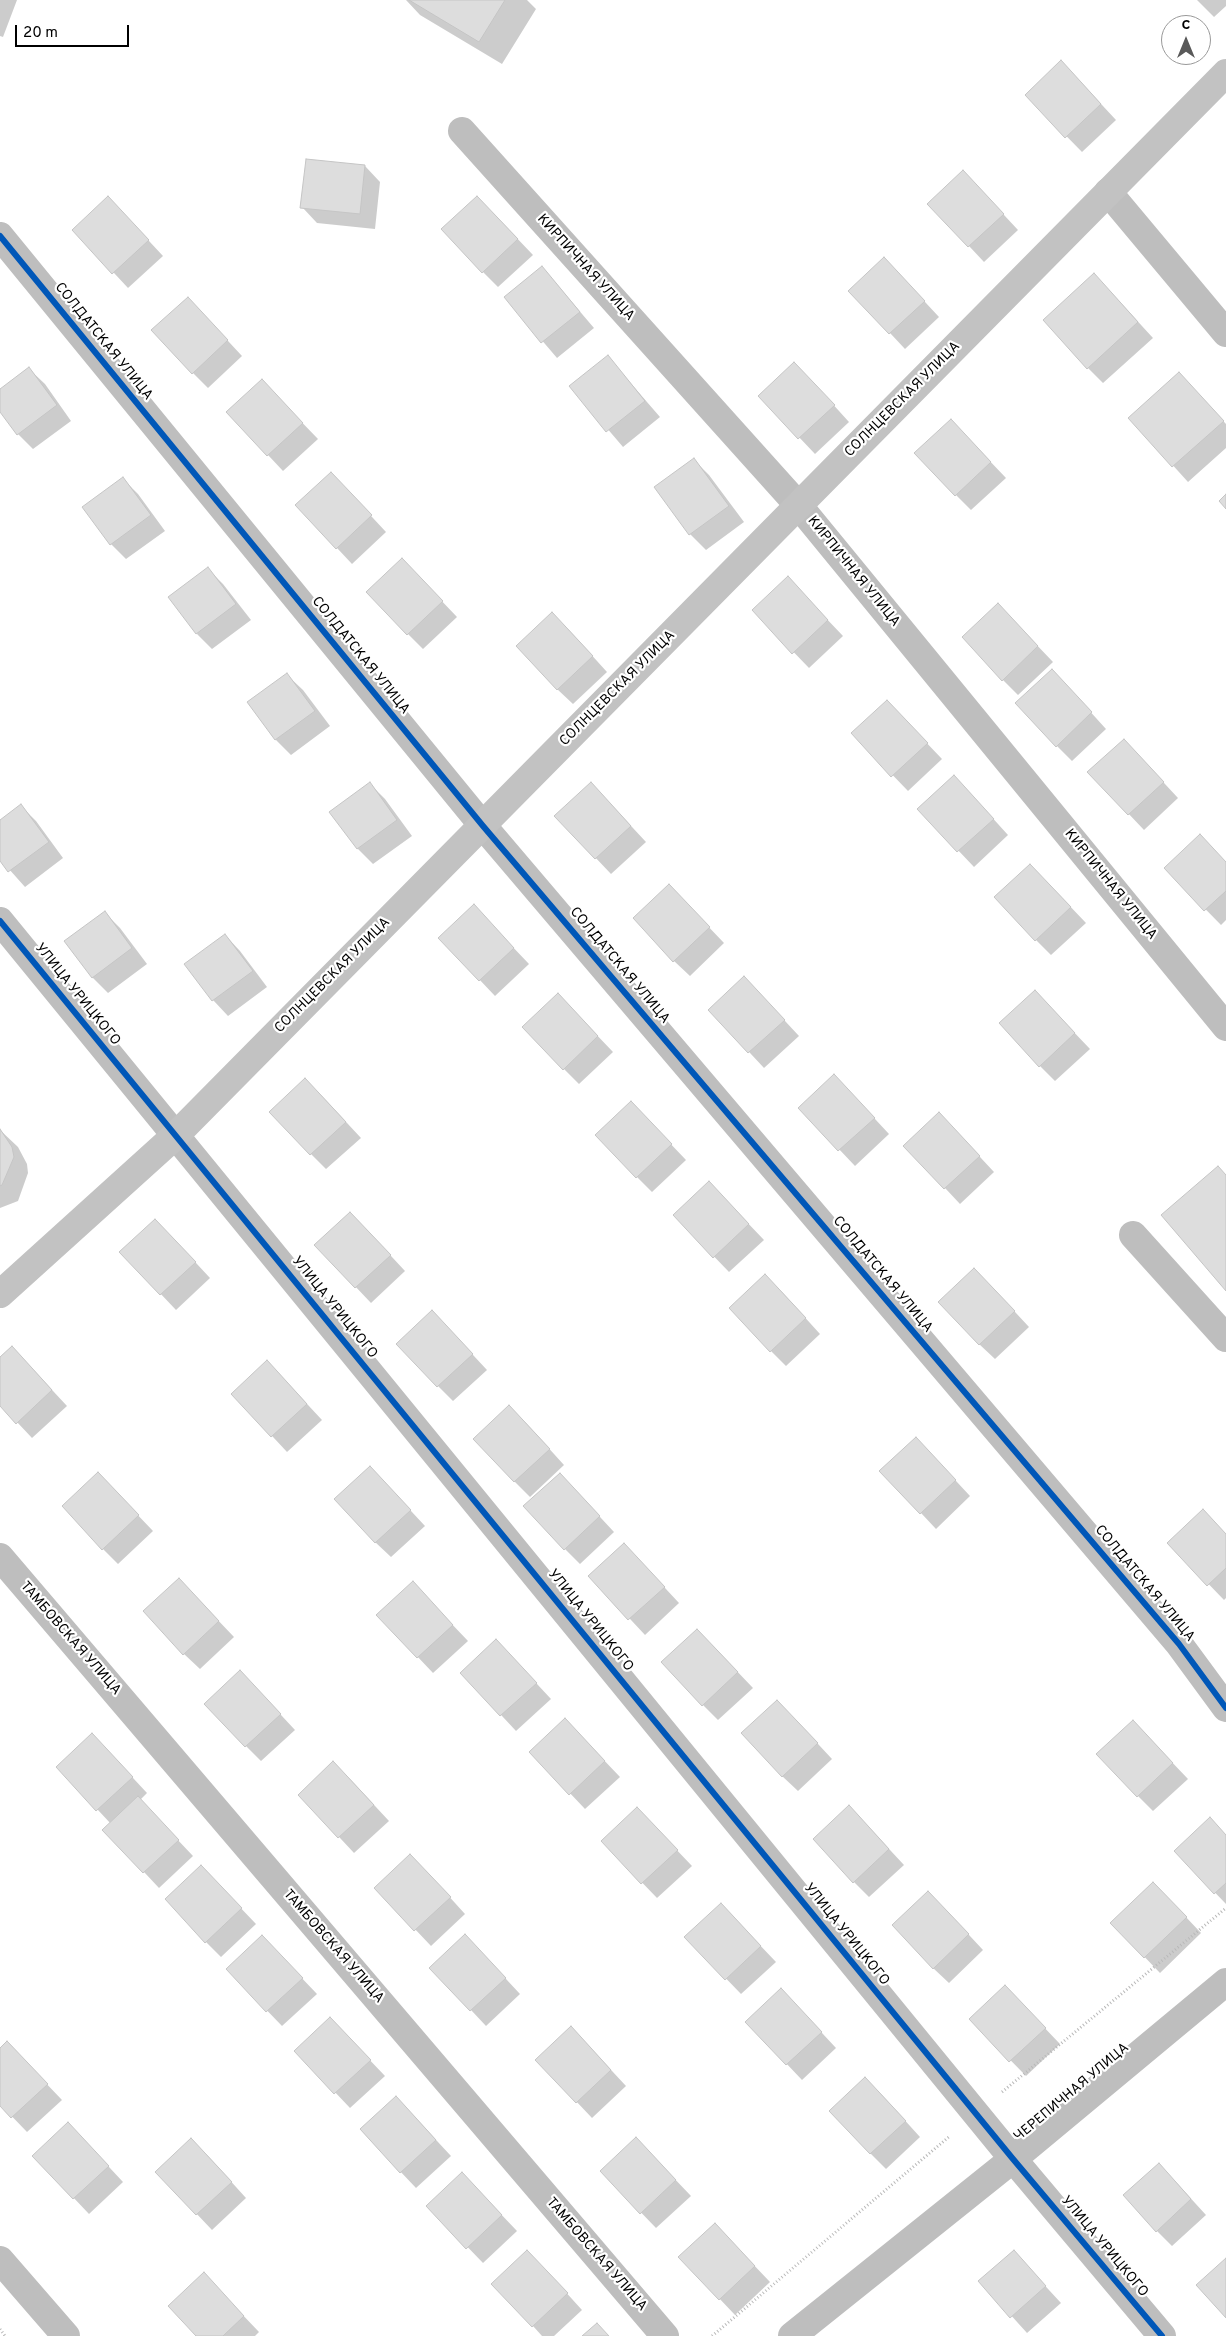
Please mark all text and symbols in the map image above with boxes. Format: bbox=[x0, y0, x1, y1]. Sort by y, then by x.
scale bar bbox=[18, 15, 131, 47]
north arrow bbox=[1161, 15, 1211, 65]
text: С bbox=[1182, 17, 1190, 34]
text: 20 m bbox=[23, 24, 58, 43]
street label: КИРПИЧНАЯ УЛИЦА bbox=[533, 211, 637, 325]
street label: СОЛДАТСКАЯ УЛИЦА bbox=[50, 280, 156, 404]
street label: СОЛНЦЕВСКАЯ УЛИЦА bbox=[842, 339, 964, 461]
street label: КИРПИЧНАЯ УЛИЦА bbox=[803, 513, 903, 631]
street label: СОЛДАТСКАЯ УЛИЦА bbox=[307, 594, 413, 718]
street label: СОЛНЦЕВСКАЯ УЛИЦА bbox=[557, 628, 679, 750]
street label: КИРПИЧНАЯ УЛИЦА bbox=[1060, 826, 1160, 944]
street label: СОЛДАТСКАЯ УЛИЦА bbox=[565, 904, 673, 1028]
street label: СОЛНЦЕВСКАЯ УЛИЦА bbox=[272, 915, 394, 1037]
street label: УЛИЦА УРИЦКОГО bbox=[31, 940, 123, 1050]
street label: СОЛДАТСКАЯ УЛИЦА bbox=[828, 1213, 936, 1337]
street label: УЛИЦА УРИЦКОГО bbox=[288, 1253, 380, 1363]
street label: СОЛДАТСКАЯ УЛИЦА bbox=[1090, 1522, 1198, 1646]
street label: УЛИЦА УРИЦКОГО bbox=[544, 1566, 636, 1676]
street label: ТАМБОВСКАЯ УЛИЦА bbox=[16, 1579, 124, 1699]
street label: УЛИЦА УРИЦКОГО bbox=[800, 1880, 892, 1990]
street label: ТАМБОВСКАЯ УЛИЦА bbox=[279, 1887, 387, 2007]
street label: ЧЕРЕПИЧНАЯ УЛИЦА bbox=[1011, 2040, 1133, 2146]
street label: УЛИЦА УРИЦКОГО bbox=[1057, 2193, 1151, 2301]
street label: ТАМБОВСКАЯ УЛИЦА bbox=[542, 2195, 650, 2315]

